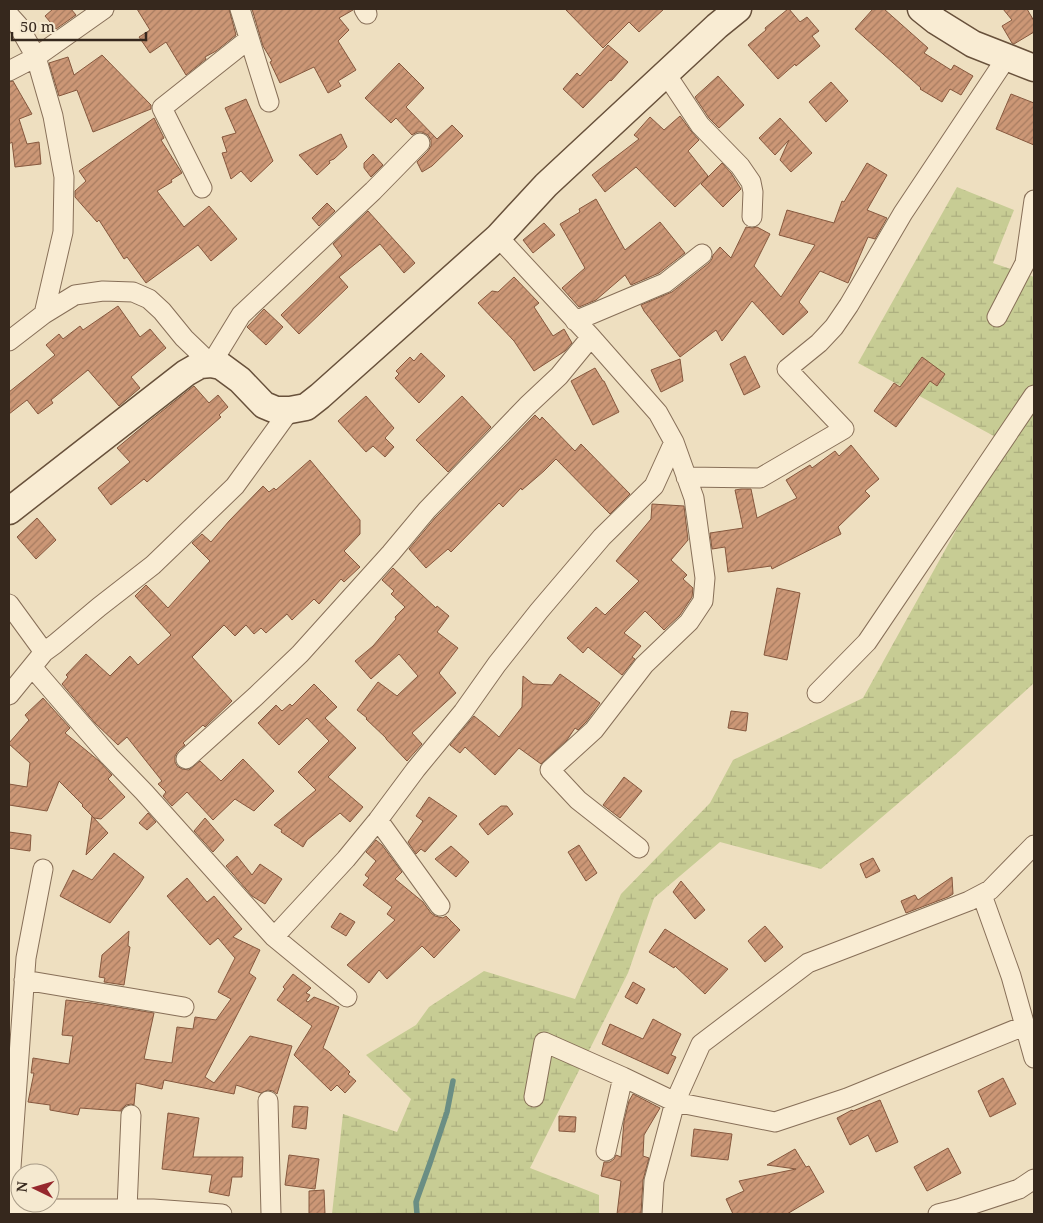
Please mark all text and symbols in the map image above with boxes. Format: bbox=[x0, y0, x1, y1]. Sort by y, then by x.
scale bar bbox=[12, 10, 146, 42]
text: 50 m bbox=[20, 16, 55, 36]
north arrow bbox=[10, 1163, 60, 1213]
text: N bbox=[12, 1180, 31, 1193]

